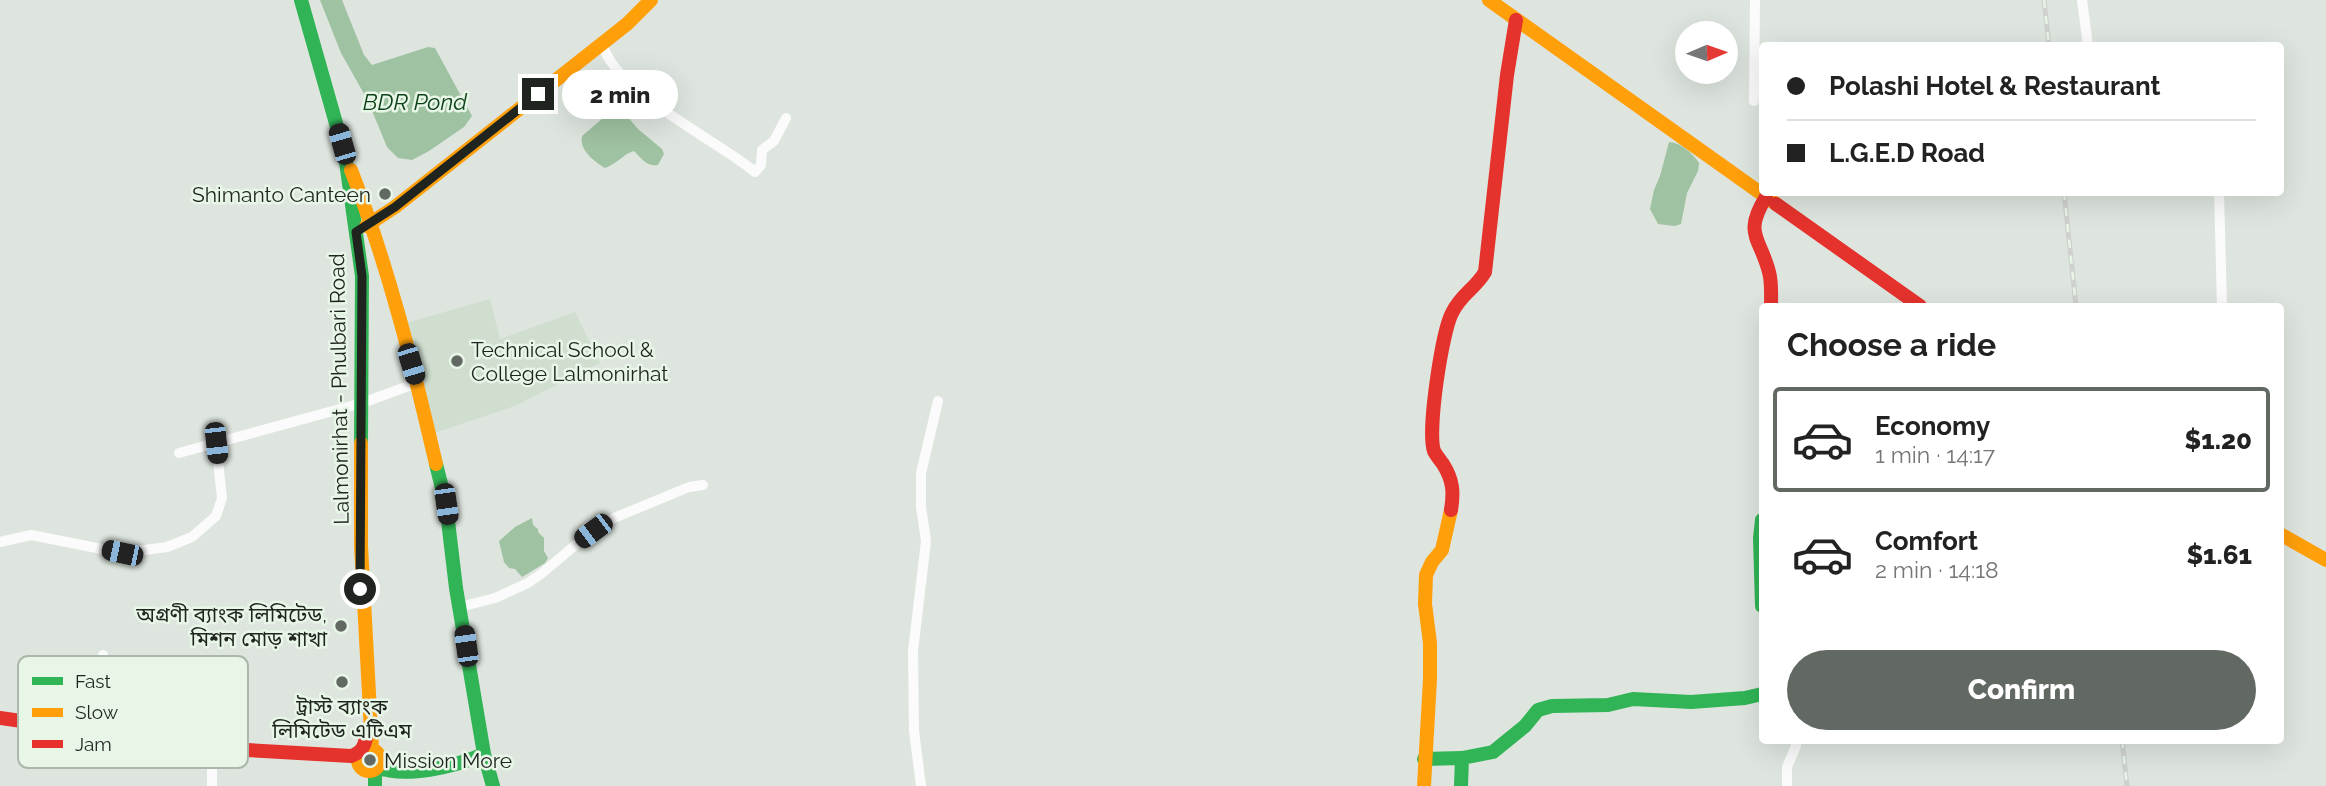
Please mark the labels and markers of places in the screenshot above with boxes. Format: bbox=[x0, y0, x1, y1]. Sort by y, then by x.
place label: Shimanto Canteen bbox=[192, 182, 371, 207]
marker: Shimanto Canteen bbox=[377, 186, 393, 202]
place label: Technical School & College Lalmonirhat bbox=[471, 337, 668, 386]
marker: Technical School & College Lalmonirhat bbox=[449, 353, 465, 369]
place label: অগ্রণী ব্যাংক লিমিটেড, মিশন মোড় শাখা bbox=[135, 602, 327, 651]
marker: অগ্রণী ব্যাংক লিমিটেড, মিশন মোড় শাখা bbox=[333, 618, 349, 634]
marker: ট্রাস্ট ব্যাংক লিমিটেড এটিএম bbox=[334, 674, 350, 690]
place label: ট্রাস্ট ব্যাংক লিমিটেড এটিএম bbox=[271, 694, 413, 743]
place label: Mission More bbox=[384, 748, 512, 773]
marker: Mission More bbox=[362, 752, 378, 768]

